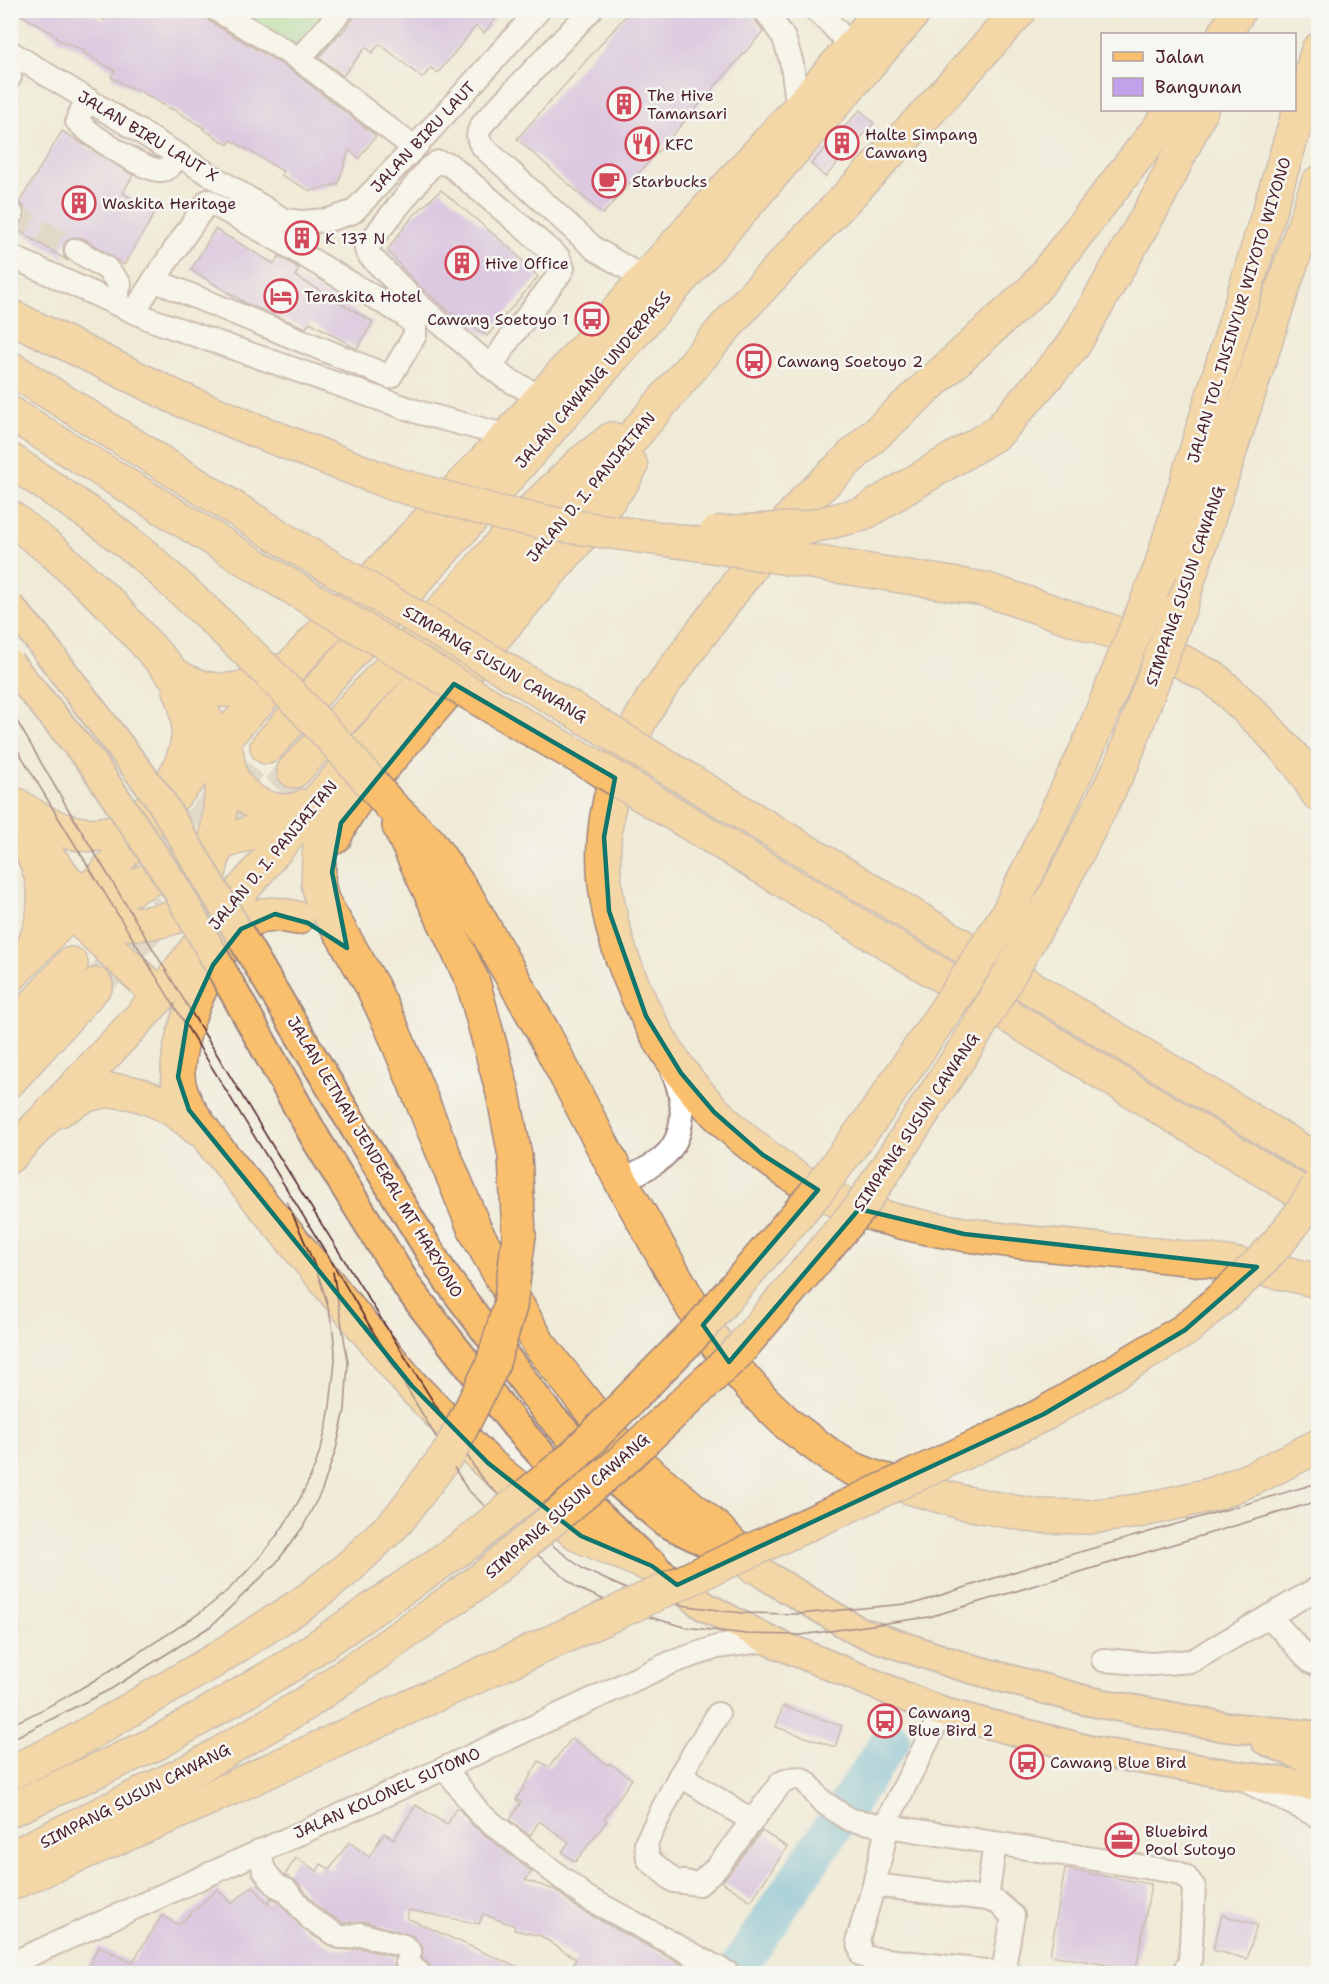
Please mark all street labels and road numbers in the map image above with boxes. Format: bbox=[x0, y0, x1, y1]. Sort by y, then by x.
street label: JALAN BIRU LAUT bbox=[366, 77, 480, 197]
street label: JALAN BIRU LAUT X bbox=[74, 86, 222, 186]
street label: JALAN TOL INSINYUR WIYOTO WIYONO bbox=[1182, 155, 1296, 465]
street label: JALAN CAWANG UNDERPASS bbox=[510, 287, 676, 473]
street label: JALAN D. I. PANJAITAN bbox=[522, 408, 660, 566]
street label: SIMPANG SUSUN CAWANG bbox=[1141, 483, 1229, 689]
street label: SIMPANG SUSUN CAWANG bbox=[399, 601, 591, 727]
street label: JALAN D. I. PANJAITAN bbox=[204, 776, 342, 934]
street label: JALAN LETNAN JENDERAL MT HARYONO bbox=[282, 1012, 468, 1302]
street label: SIMPANG SUSUN CAWANG bbox=[848, 1029, 984, 1215]
street label: SIMPANG SUSUN CAWANG bbox=[480, 1429, 654, 1583]
street label: SIMPANG SUSUN CAWANG bbox=[36, 1739, 234, 1853]
street label: JALAN KOLONEL SUTOMO bbox=[290, 1742, 484, 1844]

